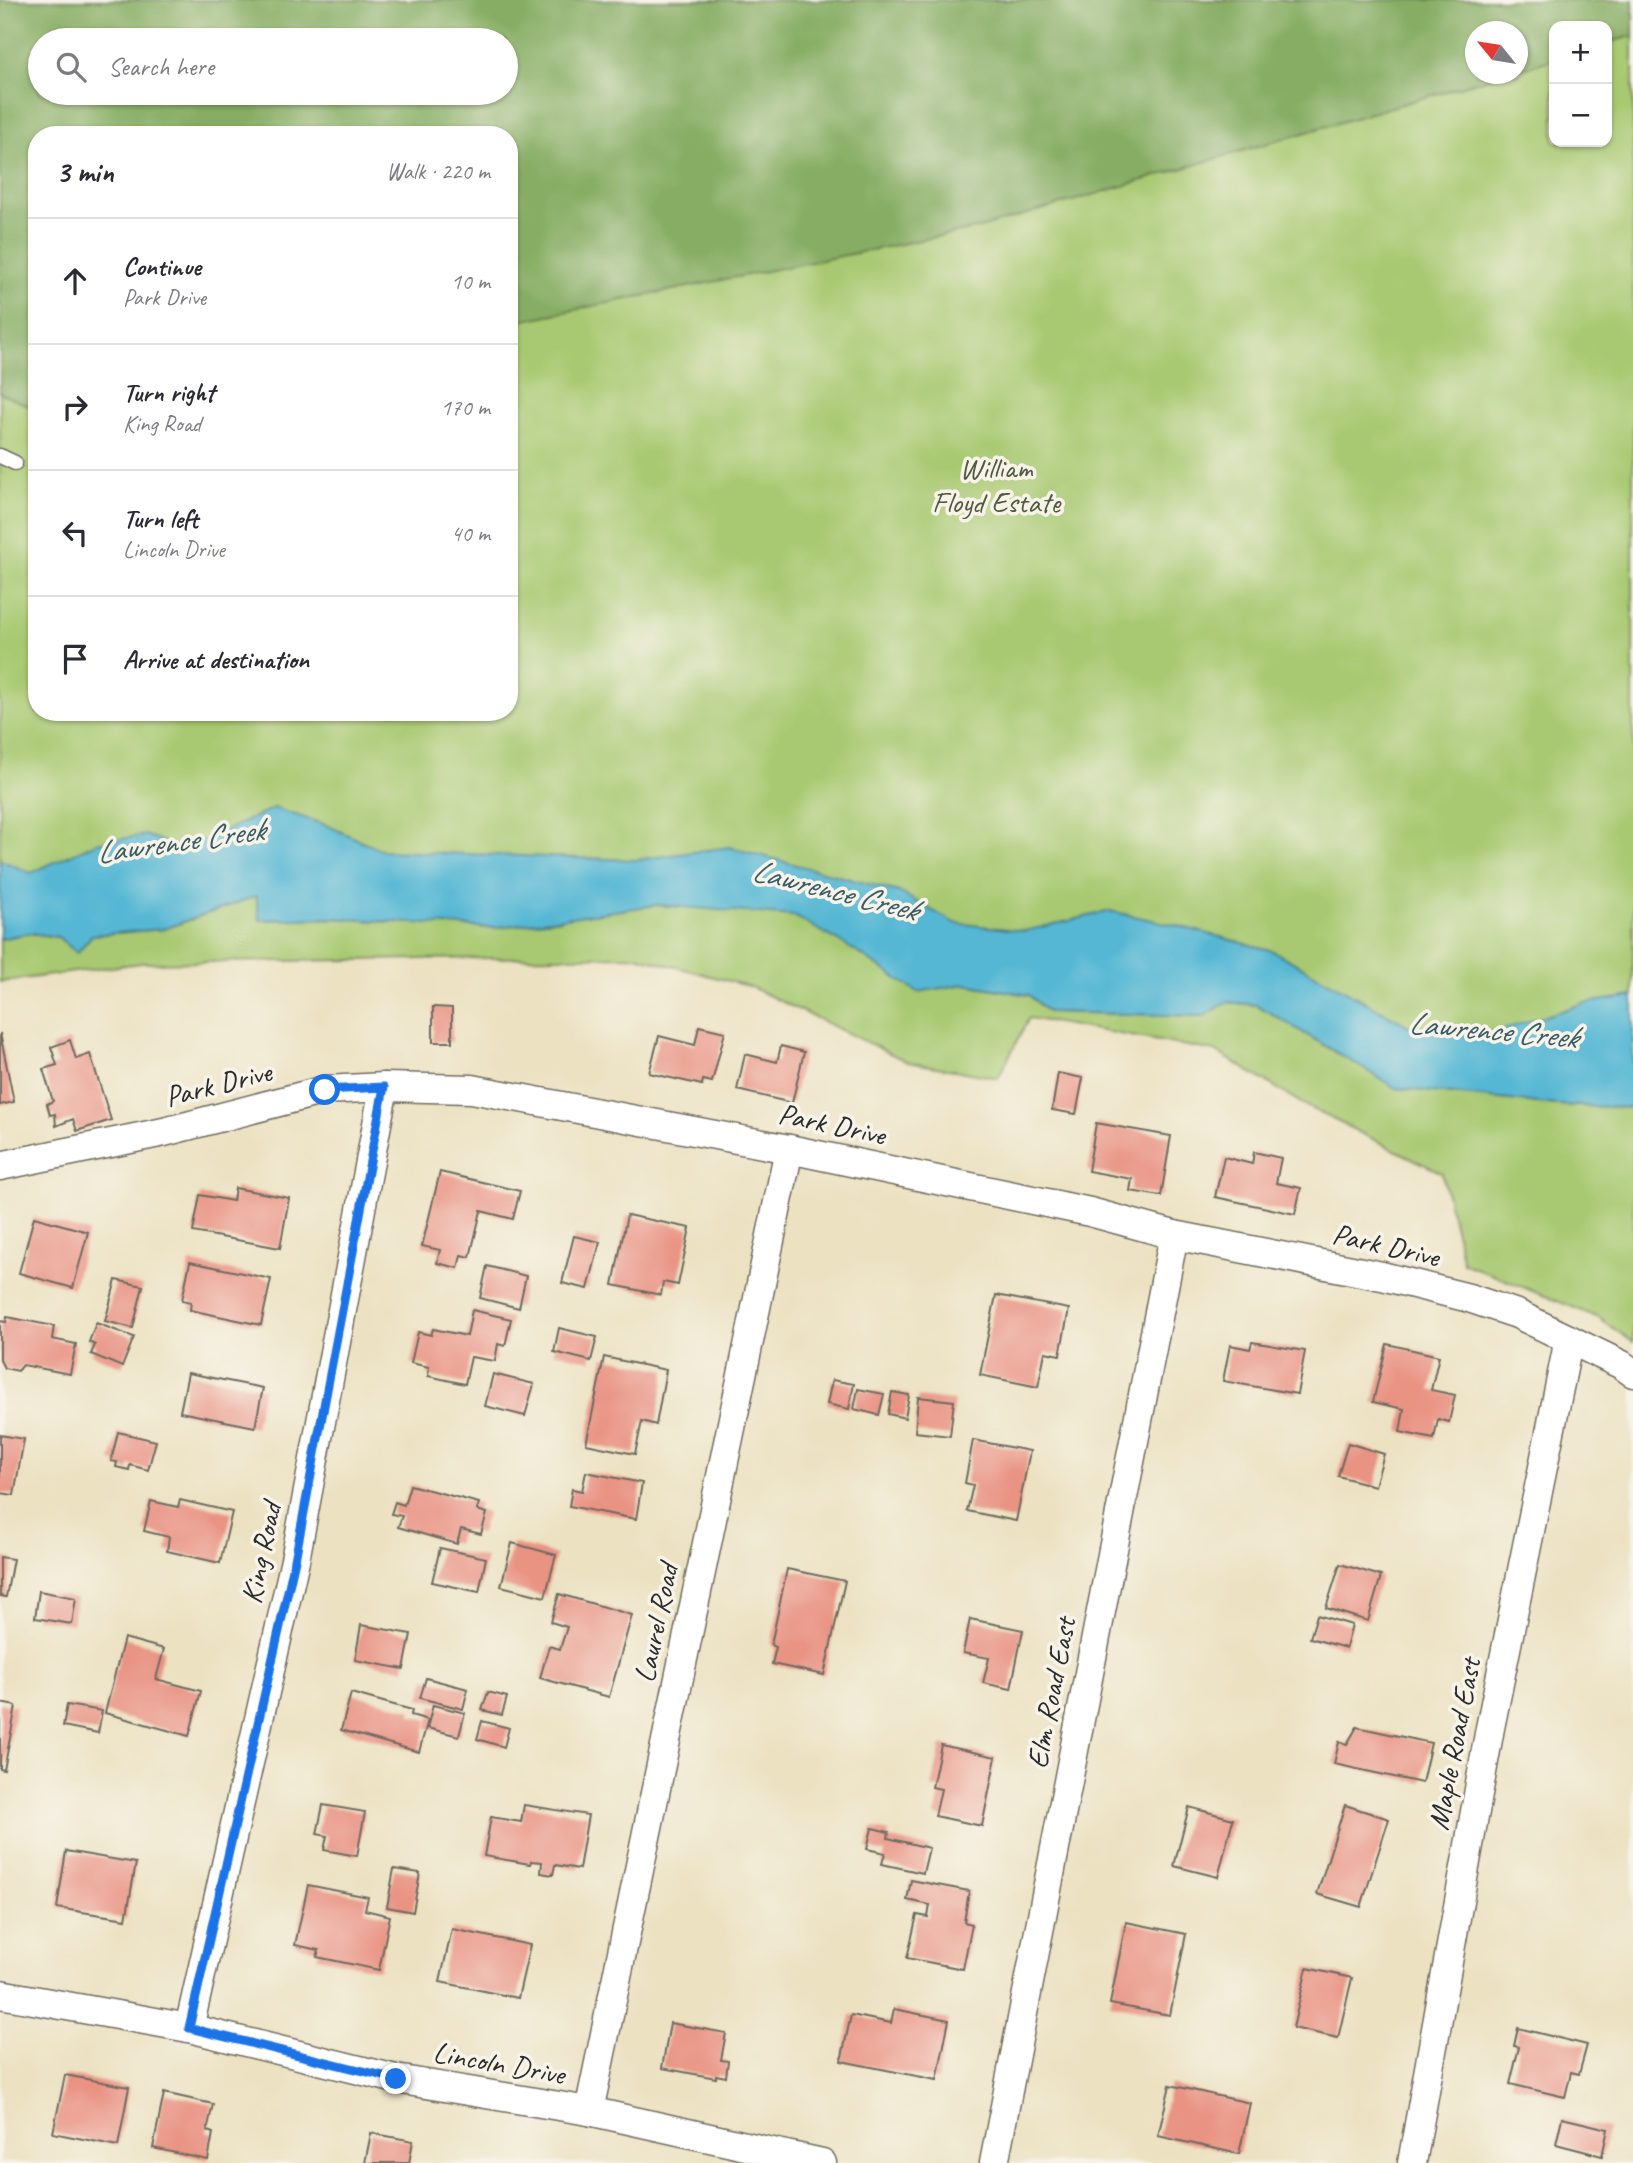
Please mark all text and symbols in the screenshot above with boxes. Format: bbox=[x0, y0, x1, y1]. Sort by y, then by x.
north arrow bbox=[1465, 21, 1528, 84]
map controls bbox=[1549, 21, 1612, 147]
button: + bbox=[1549, 21, 1612, 84]
search box bbox=[28, 28, 518, 105]
icon: search bbox=[52, 48, 90, 86]
text: Search here bbox=[108, 50, 214, 83]
button: − bbox=[1549, 84, 1612, 147]
text: 3 min bbox=[56, 153, 113, 191]
text: Walk · 220 m bbox=[386, 157, 490, 186]
text: Continue bbox=[123, 250, 201, 283]
icon: ahead bbox=[56, 262, 94, 300]
text: 10 m bbox=[451, 267, 490, 296]
text: Park Drive bbox=[123, 283, 206, 312]
text: Turn right bbox=[123, 376, 214, 409]
icon: right bbox=[56, 388, 94, 426]
text: 170 m bbox=[441, 393, 490, 422]
text: King Road bbox=[123, 409, 201, 438]
park label: William Floyd Estate bbox=[932, 449, 1062, 521]
text: Turn left bbox=[123, 502, 198, 535]
icon: left bbox=[56, 514, 94, 552]
text: 40 m bbox=[451, 519, 490, 548]
text: Lincoln Drive bbox=[123, 535, 225, 564]
icon: arrive bbox=[56, 640, 94, 678]
text: Arrive at destination bbox=[123, 643, 309, 676]
water label: Lawrence Creek bbox=[94, 808, 273, 873]
water label: Lawrence Creek bbox=[748, 850, 928, 932]
water label: Lawrence Creek bbox=[1407, 1002, 1585, 1058]
street label: Park Drive bbox=[161, 1052, 277, 1116]
route start bbox=[309, 1074, 340, 1105]
street label: Park Drive bbox=[775, 1094, 891, 1154]
street label: Park Drive bbox=[1329, 1214, 1445, 1276]
street label: King Road bbox=[232, 1495, 291, 1607]
street label: Laurel Road bbox=[625, 1556, 688, 1686]
street label: Elm Road East bbox=[1018, 1612, 1085, 1771]
street label: Maple Road East bbox=[1419, 1652, 1490, 1833]
street label: Lincoln Drive bbox=[430, 2033, 570, 2094]
route end bbox=[380, 2063, 411, 2094]

